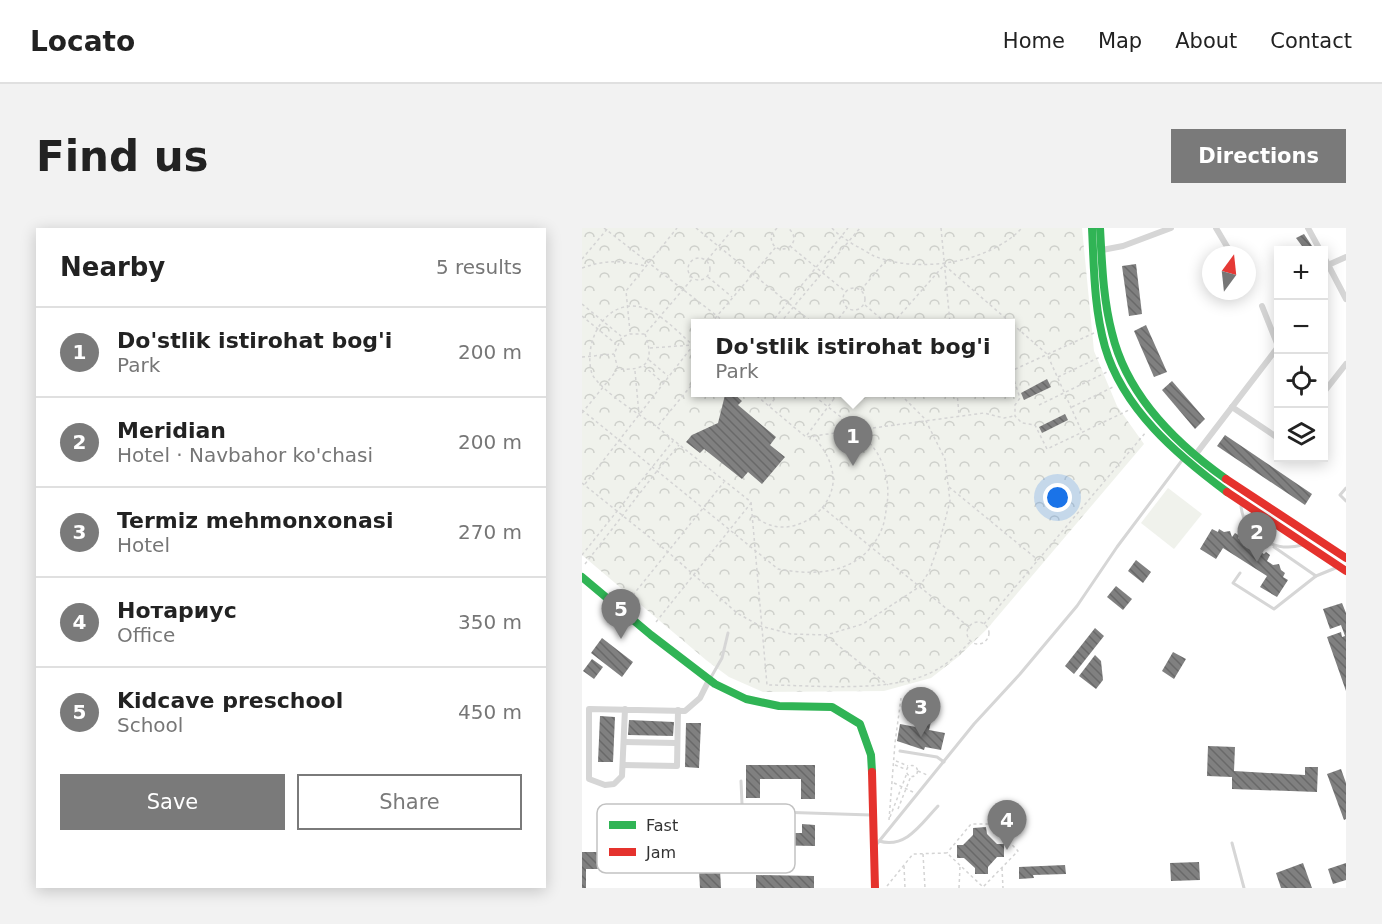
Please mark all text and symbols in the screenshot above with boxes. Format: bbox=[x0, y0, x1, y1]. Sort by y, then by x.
text: Locato bbox=[30, 25, 135, 58]
text: Home bbox=[1003, 29, 1065, 53]
text: Map bbox=[1098, 29, 1142, 53]
text: About bbox=[1175, 29, 1237, 53]
text: Contact bbox=[1270, 29, 1352, 53]
button: Directions bbox=[1171, 129, 1346, 183]
text: Find us bbox=[36, 132, 209, 181]
north arrow bbox=[1202, 246, 1256, 300]
map controls bbox=[1274, 246, 1328, 462]
button: + bbox=[1274, 246, 1328, 300]
text: Nearby bbox=[60, 252, 165, 282]
text: 5 results bbox=[436, 255, 522, 279]
button: − bbox=[1274, 300, 1328, 354]
popup bbox=[691, 319, 1015, 397]
text: Do'stlik istirohat bog'i bbox=[117, 328, 392, 353]
text: Do'stlik istirohat bog'i bbox=[715, 334, 991, 359]
text: 1 bbox=[73, 340, 86, 364]
text: 200 m bbox=[458, 340, 522, 364]
text: Park bbox=[117, 353, 160, 377]
button: locate bbox=[1274, 354, 1328, 408]
text: Park bbox=[715, 359, 759, 383]
button: layers bbox=[1274, 408, 1328, 462]
pin: 1 bbox=[834, 416, 872, 466]
text: Meridian bbox=[117, 418, 226, 443]
text: 2 bbox=[73, 430, 86, 454]
text: 200 m bbox=[458, 430, 522, 454]
text: Hotel · Navbahor ko'chasi bbox=[117, 443, 373, 467]
your location bbox=[1043, 483, 1072, 512]
text: Termiz mehmonxonasi bbox=[117, 508, 393, 533]
pin: 2 bbox=[1238, 512, 1276, 562]
text: 3 bbox=[73, 520, 86, 544]
text: 270 m bbox=[458, 520, 522, 544]
text: Hotel bbox=[117, 533, 170, 557]
pin: 5 bbox=[602, 590, 640, 639]
text: Нотариус bbox=[117, 598, 237, 623]
text: 4 bbox=[73, 610, 86, 634]
text: 350 m bbox=[458, 610, 522, 634]
text: Office bbox=[117, 623, 175, 647]
text: Kidcave preschool bbox=[117, 688, 343, 713]
pin: 3 bbox=[902, 688, 940, 737]
text: 5 bbox=[73, 700, 86, 724]
text: 450 m bbox=[458, 700, 522, 724]
text: School bbox=[117, 713, 183, 737]
button: Save bbox=[60, 774, 285, 830]
button: Share bbox=[297, 774, 522, 830]
pin: 4 bbox=[988, 800, 1026, 850]
legend bbox=[597, 804, 795, 873]
text: Fast bbox=[646, 816, 678, 835]
text: Jam bbox=[645, 843, 676, 862]

